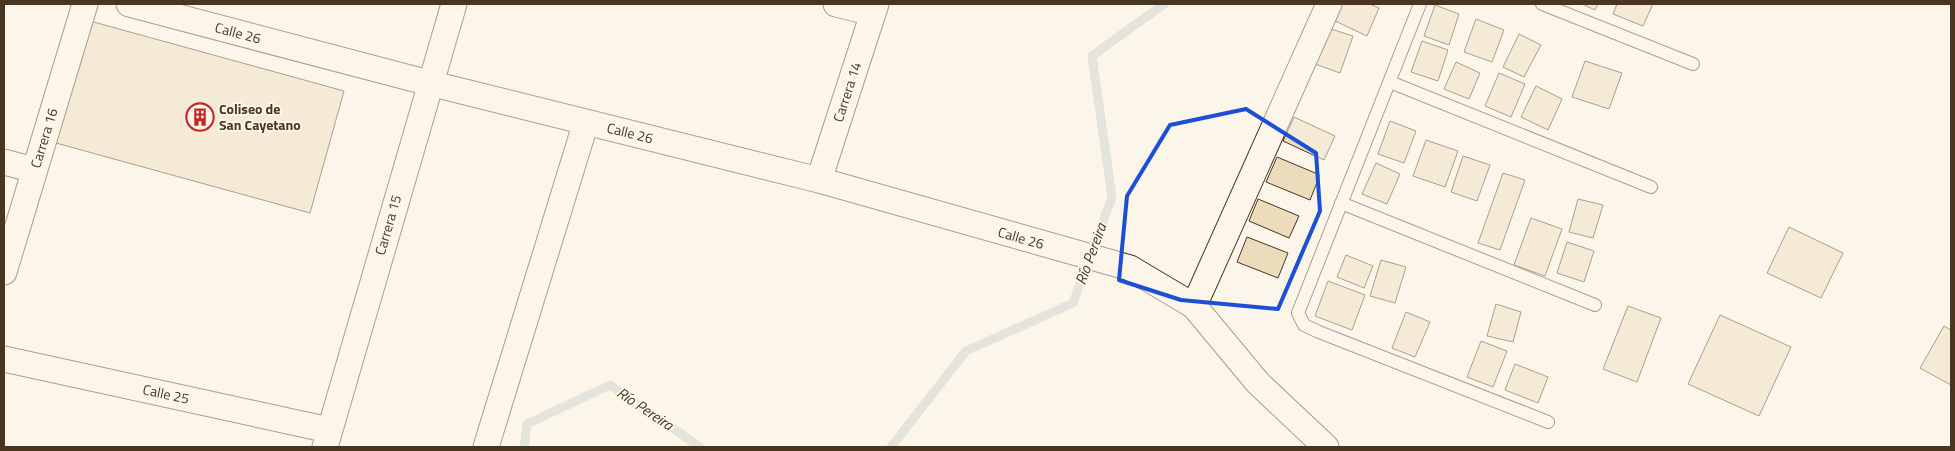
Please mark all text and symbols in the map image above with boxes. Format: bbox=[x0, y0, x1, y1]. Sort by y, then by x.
street label: Calle 26 bbox=[213, 16, 264, 49]
street label: Carrera 14 bbox=[827, 59, 866, 125]
place label: Coliseo de San Cayetano bbox=[219, 98, 301, 135]
building icon: Coliseo de San Cayetano bbox=[185, 102, 215, 132]
street label: Carrera 16 bbox=[24, 105, 63, 171]
street label: Calle 26 bbox=[605, 117, 656, 148]
street label: Carrera 15 bbox=[369, 192, 406, 257]
water label: Río Pereira bbox=[1069, 218, 1113, 288]
street label: Calle 26 bbox=[996, 221, 1047, 254]
street label: Calle 25 bbox=[141, 378, 191, 409]
water label: Río Pereira bbox=[612, 381, 679, 437]

